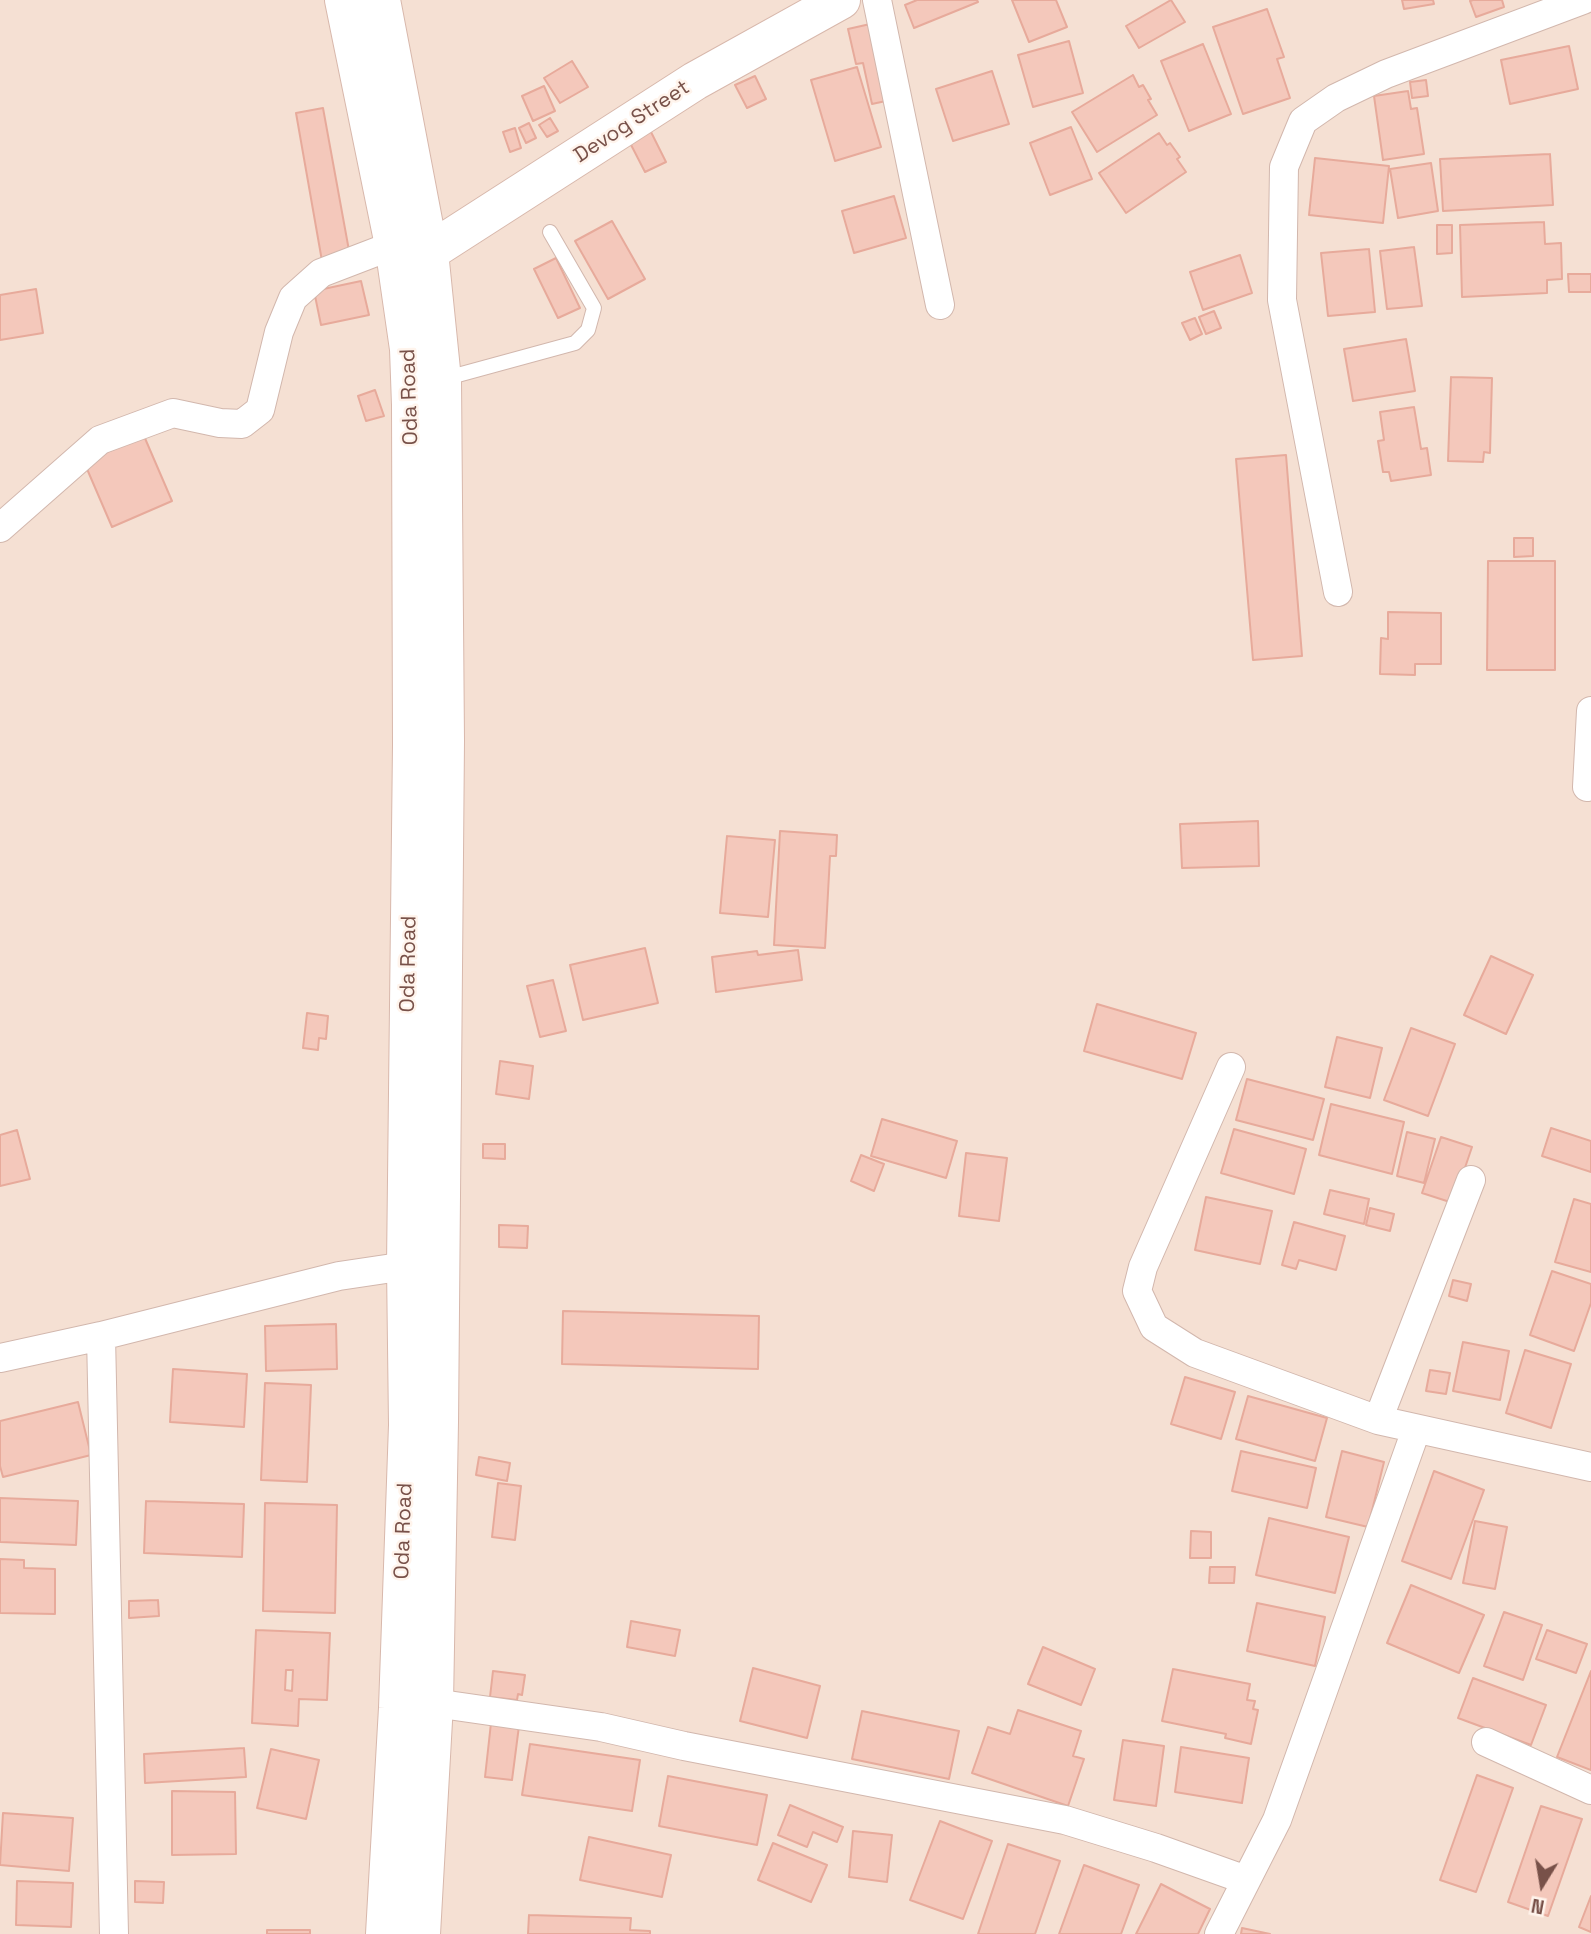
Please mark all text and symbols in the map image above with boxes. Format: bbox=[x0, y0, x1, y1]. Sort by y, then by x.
street label: Devog Street bbox=[569, 75, 695, 169]
street label: Oda Road bbox=[396, 348, 424, 446]
street label: Oda Road bbox=[396, 915, 422, 1013]
street label: Oda Road bbox=[390, 1482, 418, 1580]
north arrow bbox=[1507, 1850, 1577, 1920]
text: N bbox=[1529, 1893, 1547, 1920]

